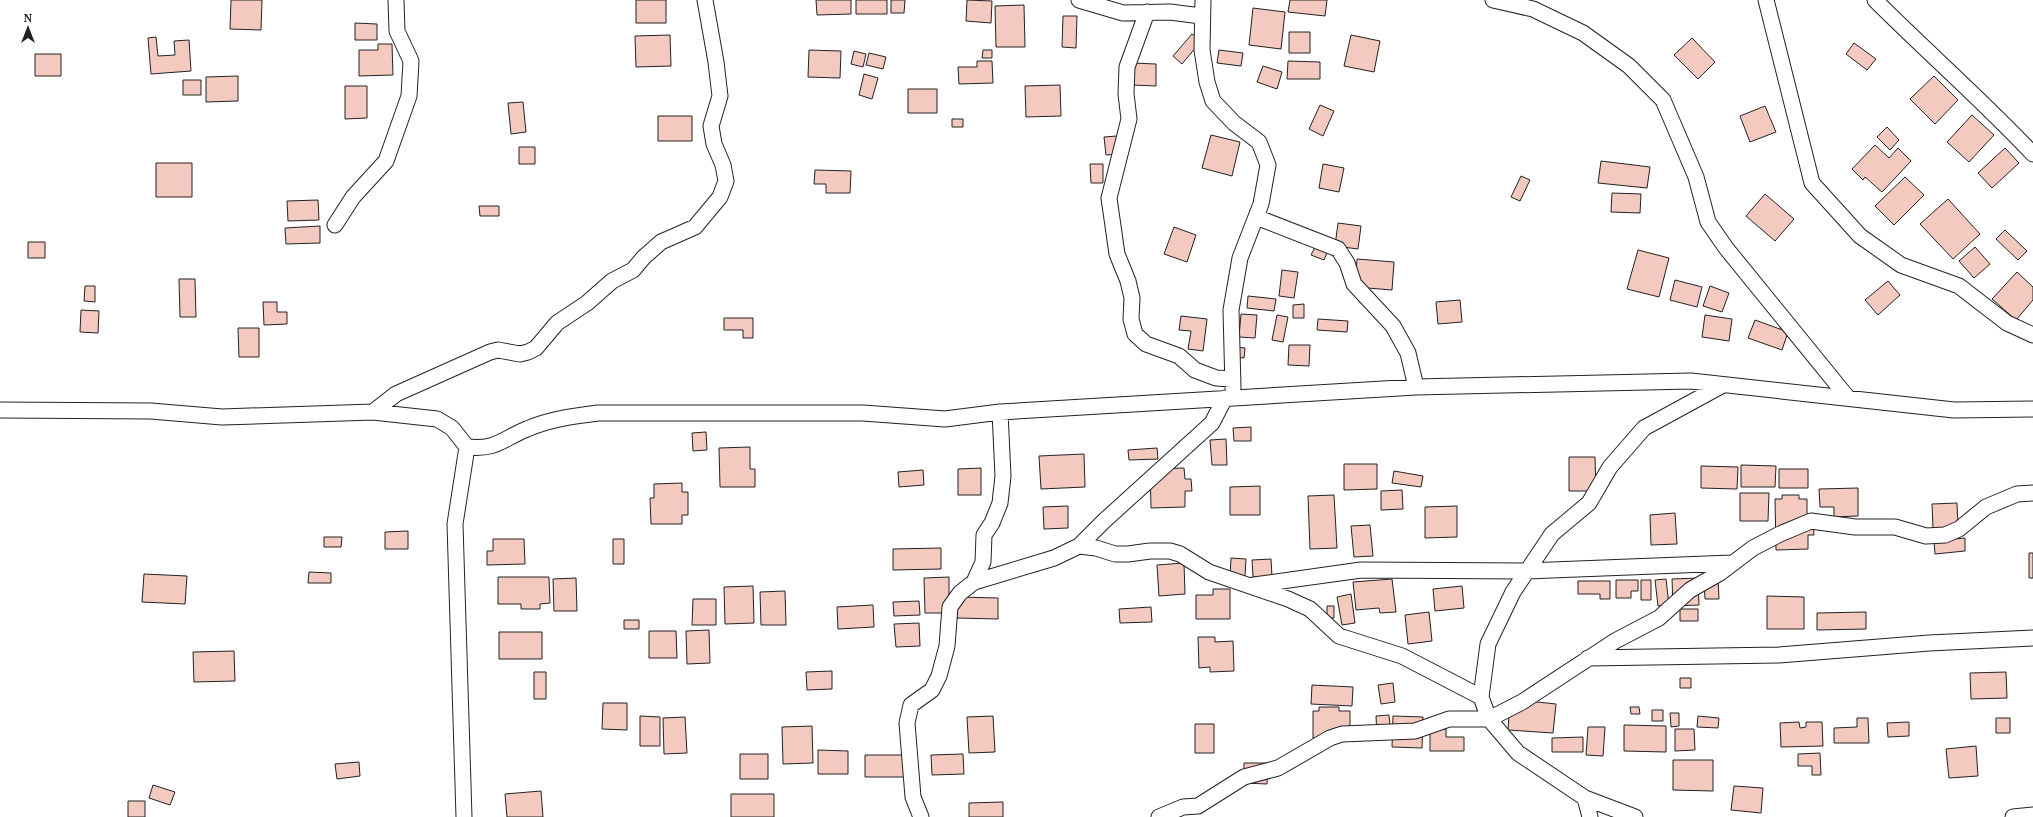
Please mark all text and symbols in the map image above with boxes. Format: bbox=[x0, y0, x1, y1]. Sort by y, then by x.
north arrow bbox=[8, 8, 48, 48]
text: N bbox=[24, 11, 33, 25]

